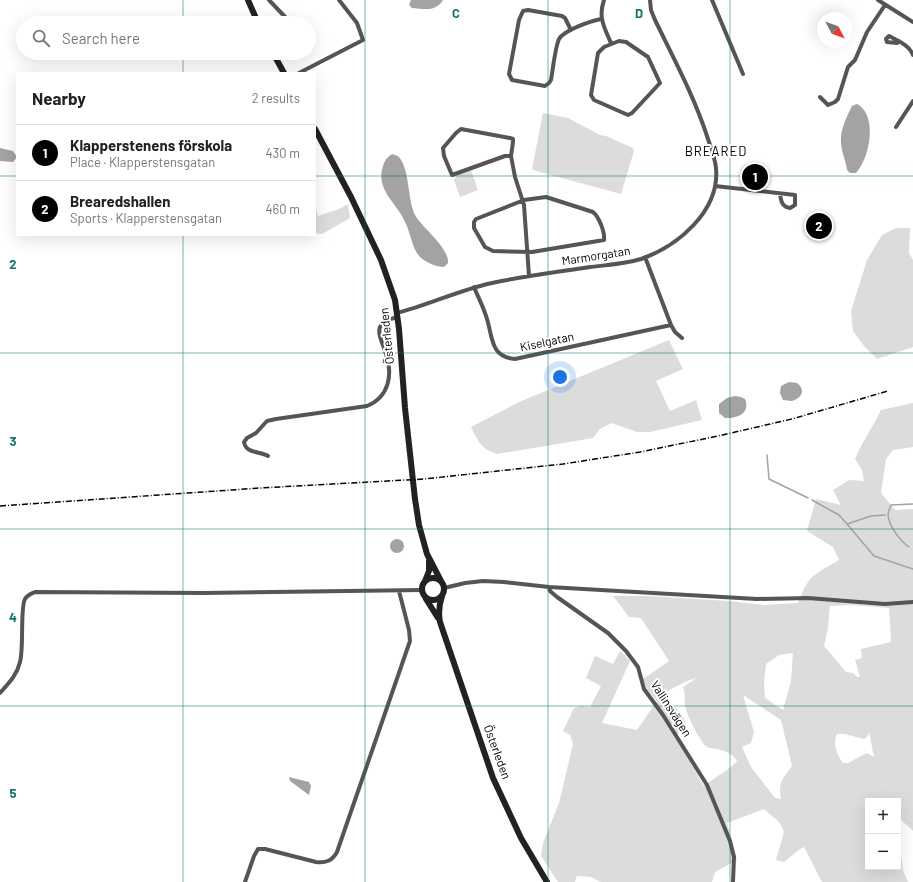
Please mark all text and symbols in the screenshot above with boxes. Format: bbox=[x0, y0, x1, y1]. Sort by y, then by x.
text: C bbox=[452, 5, 460, 21]
text: D bbox=[635, 5, 643, 21]
north arrow bbox=[817, 12, 853, 48]
search box bbox=[16, 16, 316, 60]
icon: search bbox=[30, 27, 52, 49]
text: Search here bbox=[62, 29, 140, 47]
text: Nearby bbox=[32, 88, 86, 108]
text: 2 results bbox=[252, 90, 300, 106]
text: Klapperstenens förskola bbox=[70, 136, 232, 154]
district label: BREARED bbox=[685, 143, 747, 159]
text: 1 bbox=[43, 145, 47, 161]
text: 430 m bbox=[265, 145, 300, 161]
text: Place · Klapperstensgatan bbox=[70, 154, 215, 170]
pin: 1 bbox=[742, 162, 768, 192]
text: Brearedshallen bbox=[70, 192, 171, 210]
text: 2 bbox=[41, 201, 49, 217]
text: 460 m bbox=[265, 201, 300, 217]
text: Sports · Klapperstensgatan bbox=[70, 210, 222, 226]
pin: 2 bbox=[806, 211, 832, 241]
street label: Marmorgatan bbox=[561, 243, 631, 267]
text: 2 bbox=[9, 256, 17, 272]
street label: Österleden bbox=[376, 307, 396, 365]
street label: Kiselgatan bbox=[519, 328, 575, 354]
your location bbox=[550, 367, 570, 387]
text: 3 bbox=[9, 433, 17, 449]
text: 4 bbox=[9, 609, 17, 625]
street label: Vallinsvägen bbox=[649, 678, 695, 739]
street label: Österleden bbox=[482, 723, 514, 781]
text: 5 bbox=[9, 785, 17, 801]
map controls bbox=[865, 798, 901, 870]
button: + bbox=[865, 798, 901, 834]
button: − bbox=[865, 834, 901, 870]

